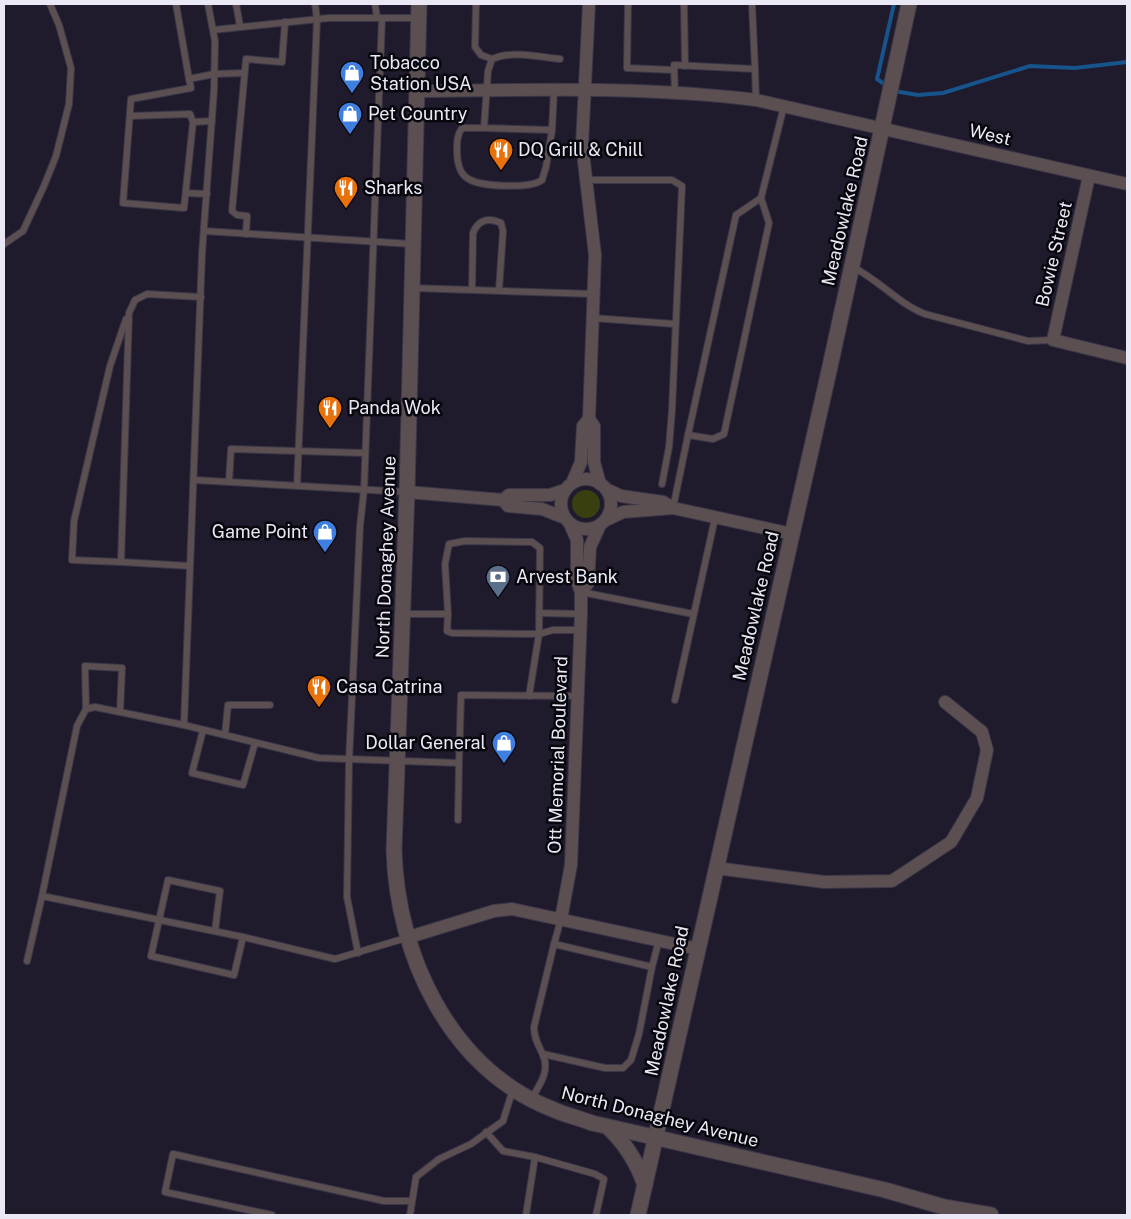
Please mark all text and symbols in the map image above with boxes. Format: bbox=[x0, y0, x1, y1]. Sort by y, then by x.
place label: Tobacco Station USA bbox=[370, 52, 472, 94]
shop icon: Tobacco Station USA bbox=[339, 60, 365, 94]
shop icon: Pet Country bbox=[337, 101, 363, 135]
place label: Pet Country bbox=[368, 103, 468, 124]
street label: West bbox=[967, 120, 1013, 150]
street label: Meadowlake Road bbox=[817, 134, 872, 288]
restaurant icon: DQ Grill & Chill bbox=[488, 137, 514, 171]
place label: DQ Grill & Chill bbox=[518, 139, 643, 160]
restaurant icon: Sharks bbox=[333, 175, 359, 209]
place label: Sharks bbox=[364, 177, 422, 198]
street label: Bowie Street bbox=[1031, 199, 1076, 309]
restaurant icon: Panda Wok bbox=[317, 395, 343, 429]
place label: Panda Wok bbox=[348, 397, 441, 418]
street label: North Donaghey Avenue bbox=[371, 455, 400, 659]
shop icon: Game Point bbox=[312, 519, 338, 553]
place label: Game Point bbox=[212, 521, 308, 542]
street label: Meadowlake Road bbox=[728, 529, 783, 683]
bank icon: Arvest Bank bbox=[485, 564, 511, 598]
place label: Arvest Bank bbox=[516, 566, 618, 587]
street label: Ott Memorial Boulevard bbox=[544, 656, 571, 854]
restaurant icon: Casa Catrina bbox=[306, 674, 332, 708]
place label: Casa Catrina bbox=[336, 676, 442, 697]
shop icon: Dollar General bbox=[491, 730, 517, 764]
place label: Dollar General bbox=[365, 732, 486, 753]
street label: Meadowlake Road bbox=[640, 924, 693, 1078]
street label: North Donaghey Avenue bbox=[559, 1082, 761, 1151]

